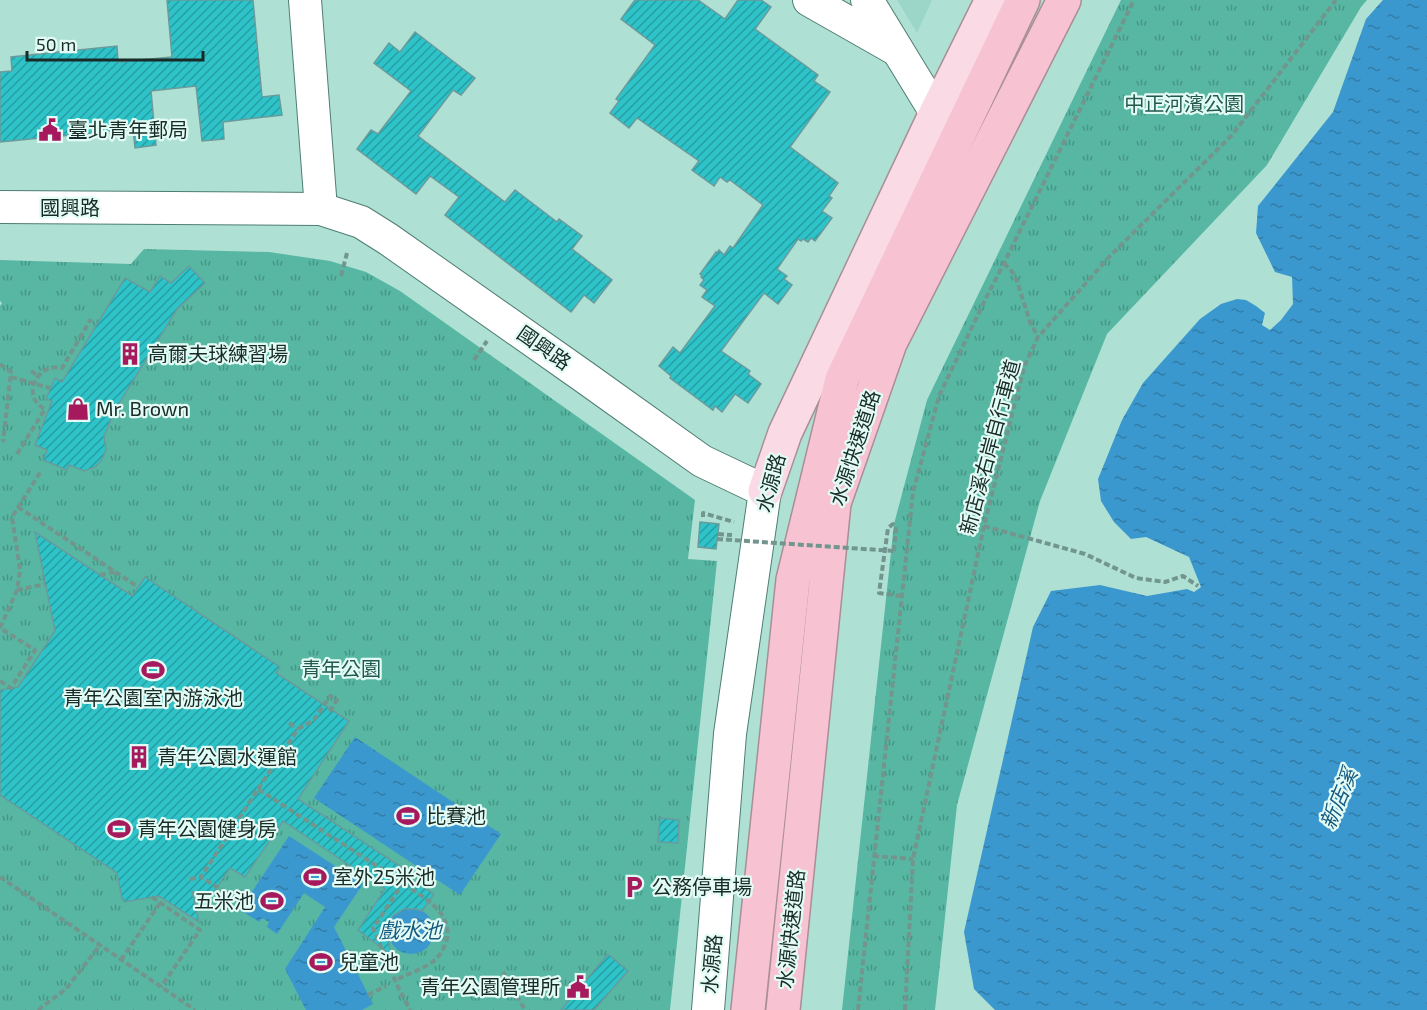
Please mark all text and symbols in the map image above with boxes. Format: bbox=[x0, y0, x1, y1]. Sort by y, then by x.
scale bar bbox=[27, 24, 202, 62]
text: 50 m bbox=[36, 33, 76, 55]
park label: 中正河濱公園 bbox=[1124, 91, 1244, 115]
public building icon: 臺北青年郵局 bbox=[37, 117, 63, 143]
place label: 臺北青年郵局 bbox=[68, 117, 188, 141]
street label: 國興路 bbox=[40, 195, 100, 219]
street label: 國興路 bbox=[513, 320, 576, 374]
building icon: 高爾夫球練習場 bbox=[117, 341, 143, 367]
place label: 高爾夫球練習場 bbox=[148, 341, 288, 365]
street label: 新店溪右岸自行車道 bbox=[954, 357, 1024, 537]
street label: 水源快速道路 bbox=[824, 387, 884, 508]
shop icon: Mr. Brown bbox=[65, 396, 91, 422]
place label: Mr. Brown bbox=[96, 396, 189, 420]
street label: 水源路 bbox=[751, 451, 789, 515]
park label: 青年公園 bbox=[301, 656, 381, 680]
sports icon: 青年公園室內游泳池 bbox=[140, 657, 166, 683]
place label: 青年公園室內游泳池 bbox=[63, 685, 243, 709]
building icon: 青年公園水運館 bbox=[126, 744, 152, 770]
place label: 青年公園水運館 bbox=[157, 744, 297, 768]
water label: 新店溪 bbox=[1314, 762, 1363, 832]
sports icon: 比賽池 bbox=[395, 803, 421, 829]
place label: 比賽池 bbox=[426, 803, 486, 827]
sports icon: 青年公園健身房 bbox=[106, 816, 132, 842]
place label: 青年公園健身房 bbox=[137, 816, 277, 840]
sports icon: 室外25米池 bbox=[302, 864, 328, 890]
place label: 室外25米池 bbox=[333, 864, 435, 888]
street label: 水源快速道路 bbox=[772, 868, 808, 990]
parking icon: 公務停車場 bbox=[621, 874, 647, 900]
place label: 公務停車場 bbox=[652, 874, 752, 898]
place label: 五米池 bbox=[194, 888, 254, 912]
sports icon: 五米池 bbox=[259, 888, 285, 914]
water label: 戲水池 bbox=[379, 917, 443, 942]
street label: 水源路 bbox=[696, 933, 726, 995]
sports icon: 兒童池 bbox=[308, 949, 334, 975]
place label: 兒童池 bbox=[339, 949, 399, 973]
place label: 青年公園管理所 bbox=[420, 974, 560, 998]
public building icon: 青年公園管理所 bbox=[565, 974, 591, 1000]

